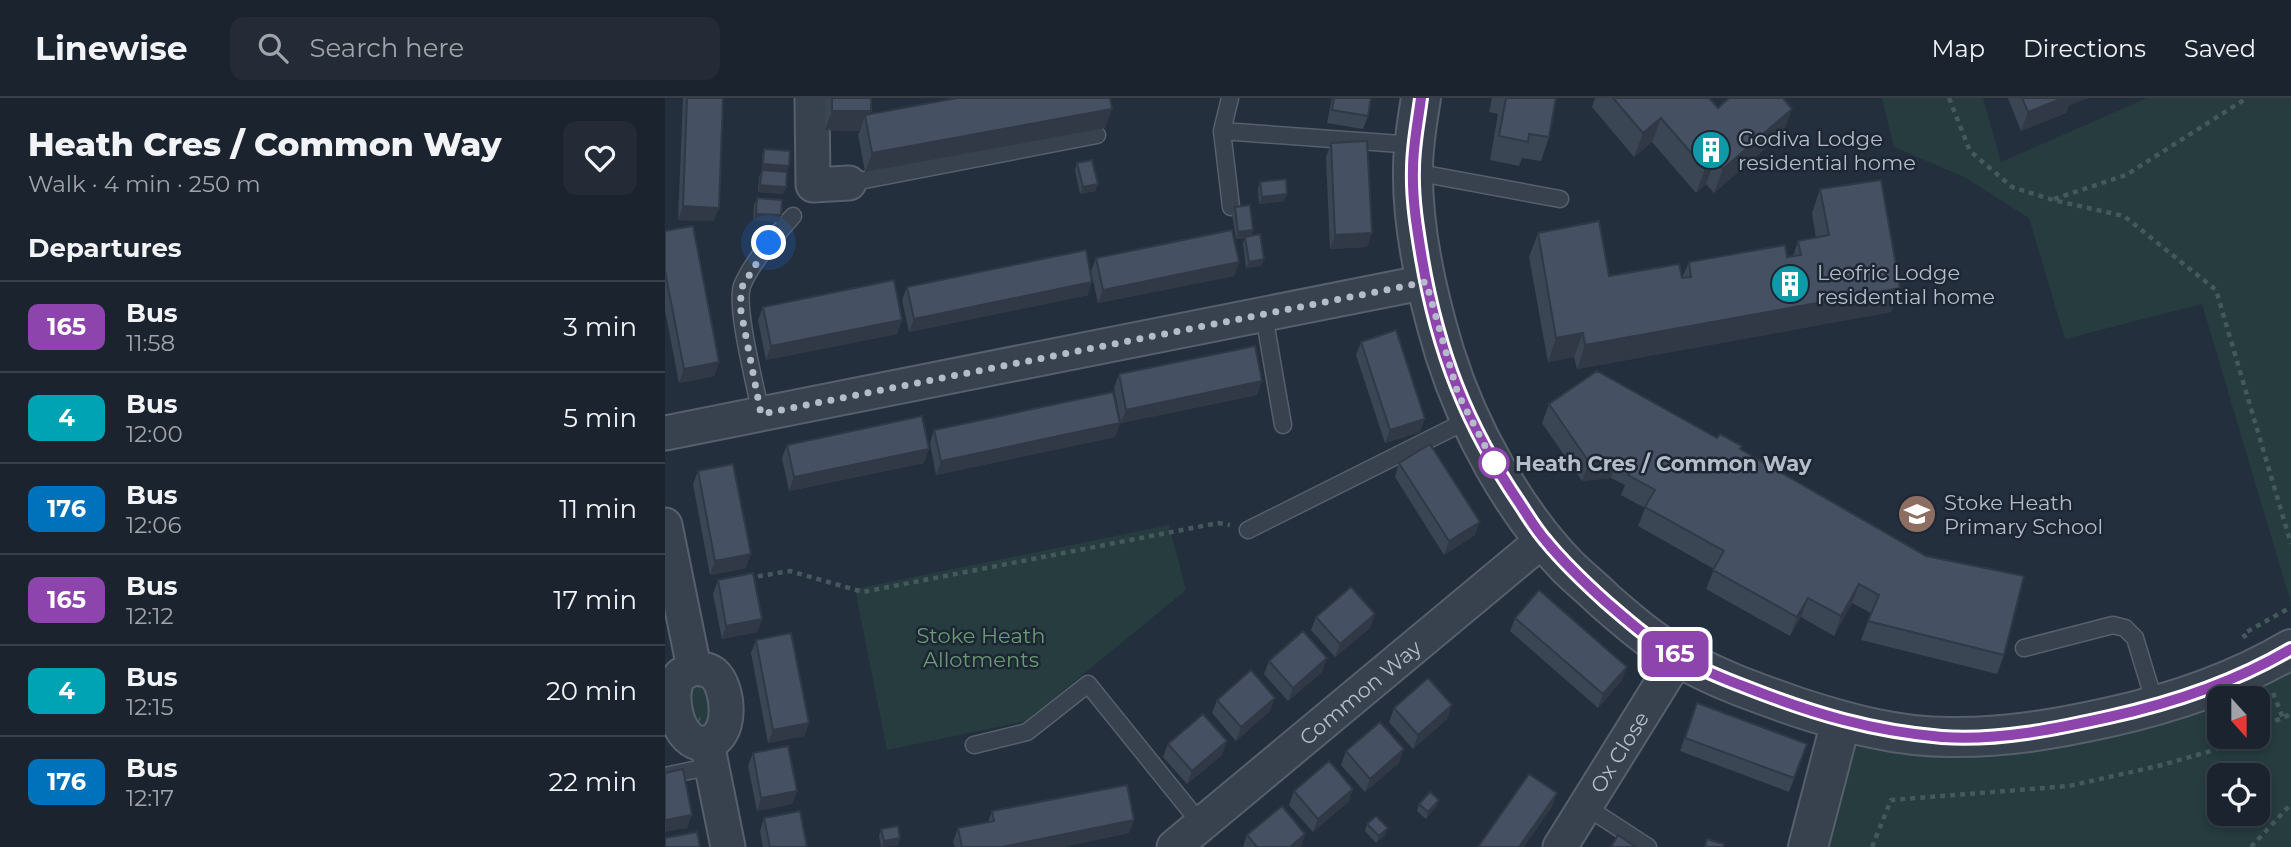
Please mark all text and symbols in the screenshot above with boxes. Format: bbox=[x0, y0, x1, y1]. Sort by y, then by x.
search box bbox=[230, 17, 720, 80]
text: Linewise bbox=[35, 28, 188, 68]
icon: search bbox=[254, 29, 292, 67]
text: Search here bbox=[310, 32, 464, 64]
text: Map bbox=[1932, 34, 1985, 63]
text: Directions bbox=[2023, 34, 2146, 63]
text: Saved bbox=[2184, 34, 2256, 63]
button: heart bbox=[563, 121, 637, 195]
text: Heath Cres / Common Way bbox=[28, 124, 502, 164]
place label: Godiva Lodge residential home bbox=[1738, 126, 1916, 175]
building icon: Godiva Lodge residential home bbox=[1690, 129, 1732, 171]
text: Walk · 4 min · 250 m bbox=[28, 170, 261, 198]
your location bbox=[751, 225, 786, 260]
text: Departures bbox=[28, 232, 182, 264]
place label: Leofric Lodge residential home bbox=[1817, 260, 1995, 309]
building icon: Leofric Lodge residential home bbox=[1769, 263, 1811, 305]
text: Bus bbox=[126, 297, 178, 329]
text: 3 min bbox=[563, 311, 637, 343]
text: 165 bbox=[47, 312, 86, 341]
text: 11:58 bbox=[126, 329, 175, 357]
text: Bus bbox=[126, 388, 178, 420]
text: 5 min bbox=[563, 402, 637, 434]
text: 4 bbox=[58, 403, 75, 432]
text: 12:00 bbox=[126, 420, 183, 448]
marker: Heath Cres / Common Way bbox=[1479, 448, 1509, 478]
place label: Heath Cres / Common Way bbox=[1515, 451, 1812, 476]
text: Bus bbox=[126, 479, 178, 511]
place label: Stoke Heath Primary School bbox=[1944, 490, 2103, 539]
text: 11 min bbox=[559, 493, 637, 525]
school or university icon: Stoke Heath Primary School bbox=[1896, 493, 1938, 535]
text: 176 bbox=[47, 494, 86, 523]
text: 12:06 bbox=[126, 511, 181, 539]
text: Bus bbox=[126, 570, 178, 602]
text: 17 min bbox=[553, 584, 637, 616]
text: 165 bbox=[47, 585, 86, 614]
text: 12:12 bbox=[126, 602, 174, 630]
park label: Stoke Heath Allotments bbox=[916, 623, 1046, 672]
line badge: 165 bbox=[1635, 631, 1715, 677]
street label: Common Way bbox=[1294, 634, 1426, 750]
text: 165 bbox=[1656, 639, 1694, 668]
text: Bus bbox=[126, 661, 178, 693]
text: 20 min bbox=[546, 675, 637, 707]
text: 4 bbox=[58, 676, 75, 705]
north arrow bbox=[2207, 686, 2270, 749]
map controls bbox=[2207, 686, 2270, 826]
text: 12:15 bbox=[126, 693, 174, 721]
street label: Ox Close bbox=[1585, 707, 1654, 797]
text: Bus bbox=[126, 752, 178, 784]
button: locate bbox=[2207, 763, 2270, 826]
text: 22 min bbox=[548, 766, 637, 798]
text: 176 bbox=[47, 767, 86, 796]
text: 12:17 bbox=[126, 784, 174, 812]

